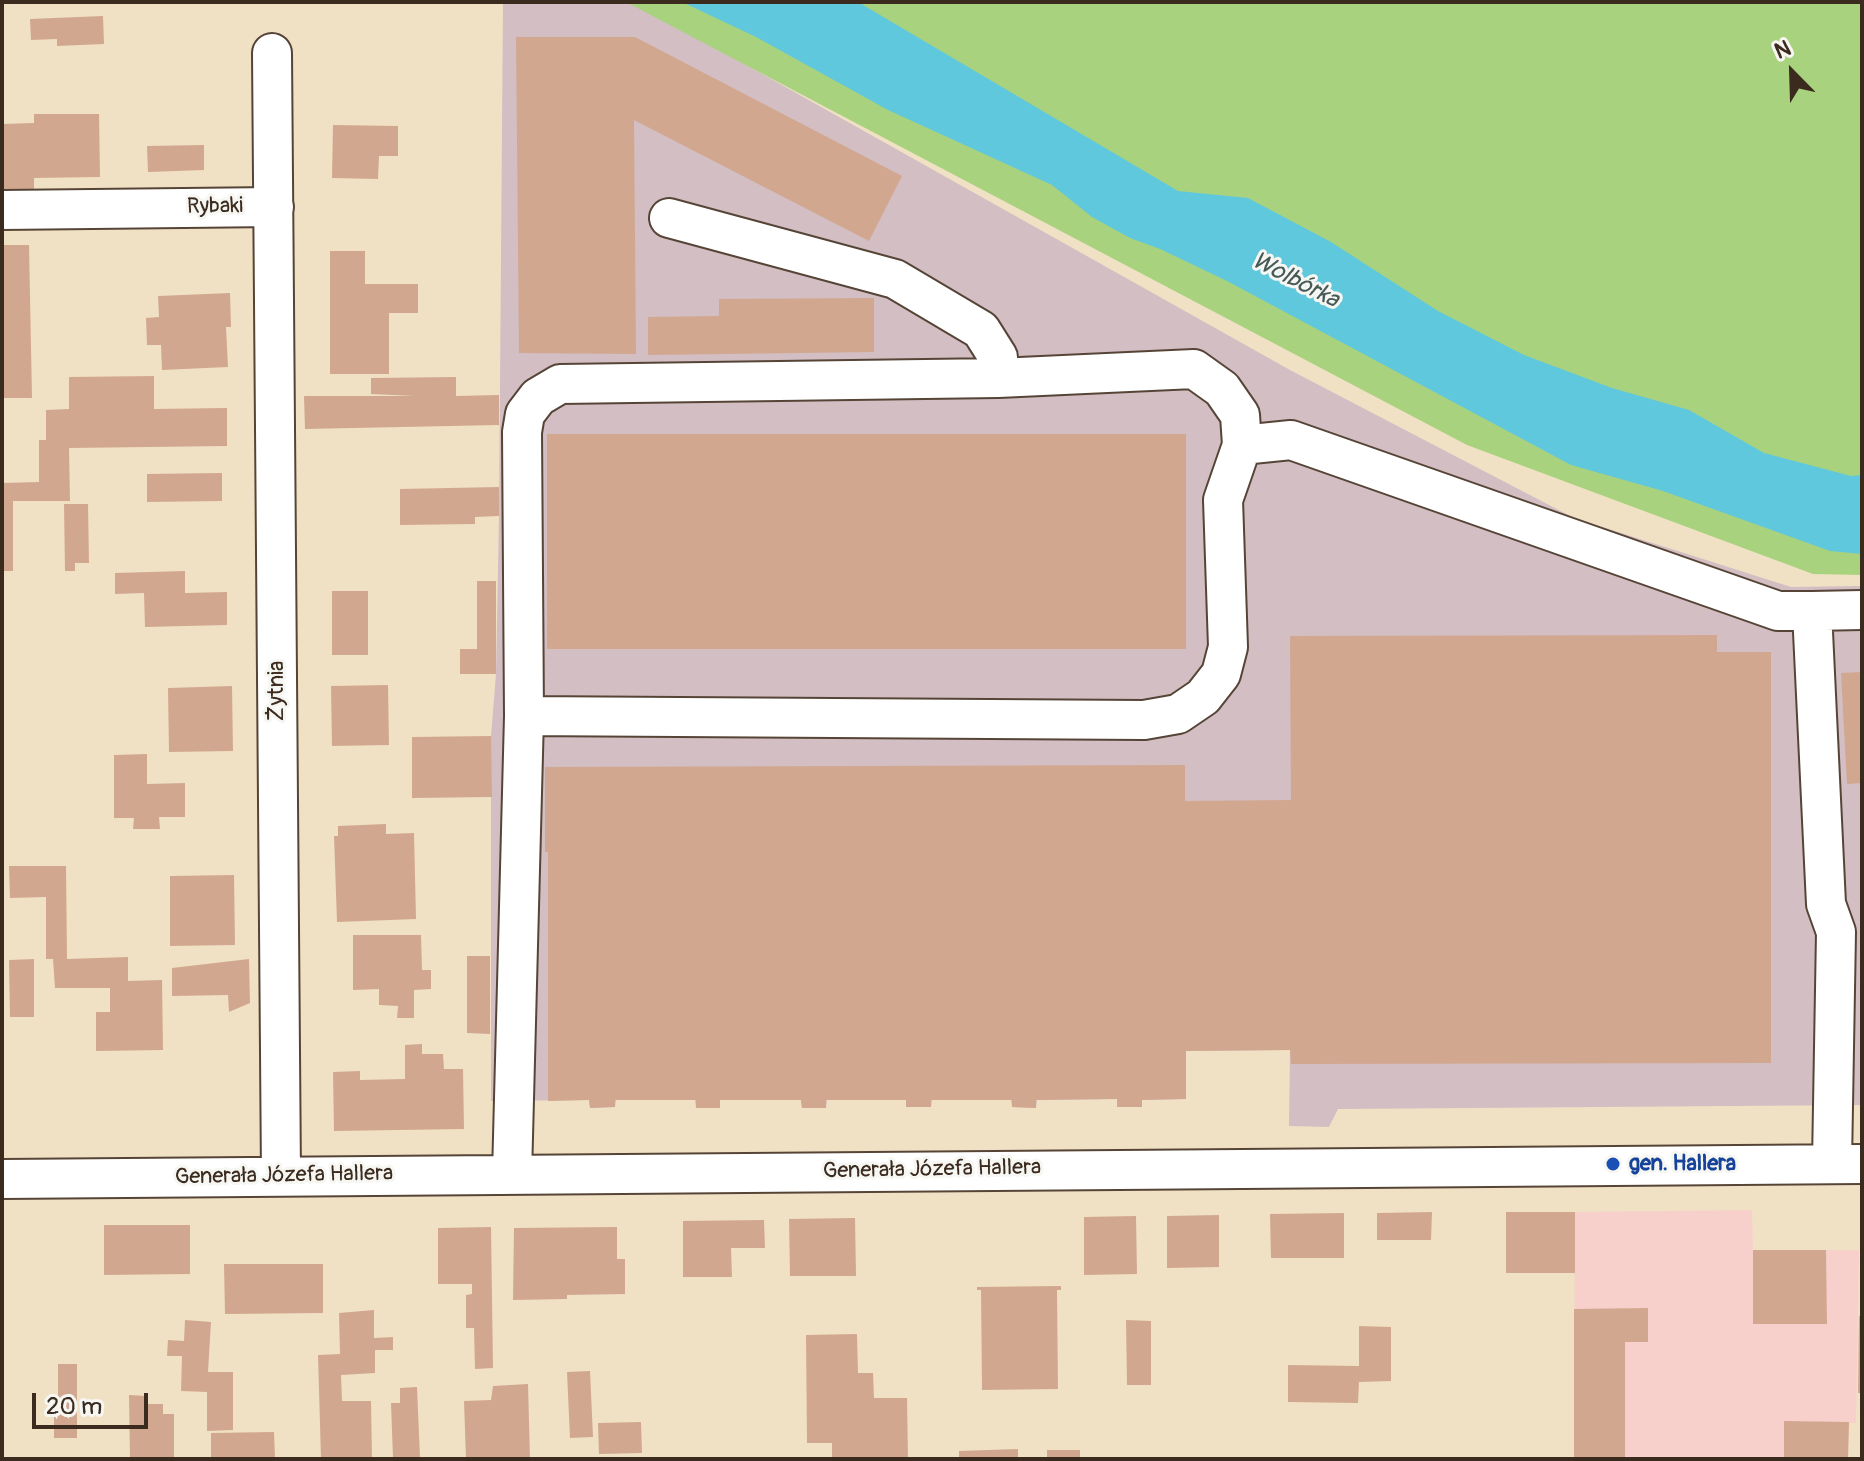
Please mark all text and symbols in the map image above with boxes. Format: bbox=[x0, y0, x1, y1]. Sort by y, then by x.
north arrow bbox=[1752, 32, 1832, 112]
text: N bbox=[1770, 34, 1795, 66]
street label: Rybaki bbox=[187, 193, 243, 221]
water label: Wolbórka bbox=[1247, 247, 1343, 315]
street label: Żytnia bbox=[264, 661, 290, 721]
place label: gen. Hallera bbox=[1629, 1151, 1736, 1177]
street label: Generała Józefa Hallera bbox=[823, 1155, 1041, 1185]
marker: gen. Hallera bbox=[1604, 1155, 1622, 1173]
street label: Generała Józefa Hallera bbox=[175, 1161, 393, 1191]
scale bar bbox=[36, 1377, 152, 1427]
text: 20 m bbox=[46, 1392, 102, 1421]

